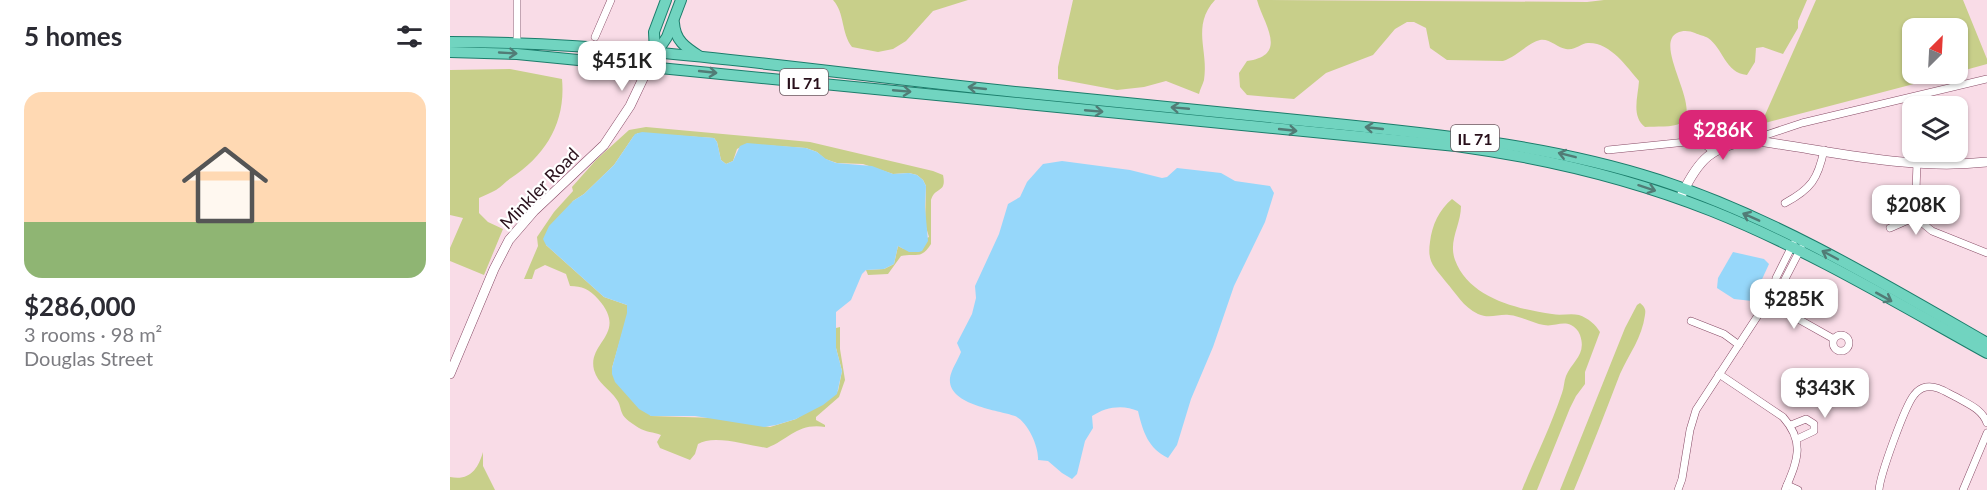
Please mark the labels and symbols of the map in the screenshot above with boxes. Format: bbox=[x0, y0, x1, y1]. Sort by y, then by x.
north arrow bbox=[1902, 18, 1968, 84]
pin: $451K bbox=[580, 41, 664, 92]
one-way arrow bbox=[498, 48, 518, 59]
one-way arrow bbox=[697, 67, 717, 78]
road number: IL 71 bbox=[780, 69, 828, 95]
one-way arrow bbox=[968, 82, 988, 93]
one-way arrow bbox=[891, 86, 911, 97]
one-way arrow bbox=[1171, 102, 1190, 113]
one-way arrow bbox=[1084, 106, 1104, 117]
pin: $286K bbox=[1681, 110, 1765, 161]
one-way arrow bbox=[1365, 122, 1384, 133]
one-way arrow bbox=[1278, 125, 1298, 136]
road number: IL 71 bbox=[1451, 125, 1499, 151]
street label: Minkler Road bbox=[495, 143, 583, 233]
one-way arrow bbox=[1558, 149, 1577, 161]
one-way arrow bbox=[1637, 183, 1656, 194]
pin: $208K bbox=[1874, 185, 1958, 236]
one-way arrow bbox=[1743, 211, 1761, 222]
one-way arrow bbox=[1822, 249, 1840, 260]
pin: $285K bbox=[1752, 279, 1836, 330]
one-way arrow bbox=[1875, 291, 1892, 303]
pin: $343K bbox=[1783, 368, 1867, 419]

